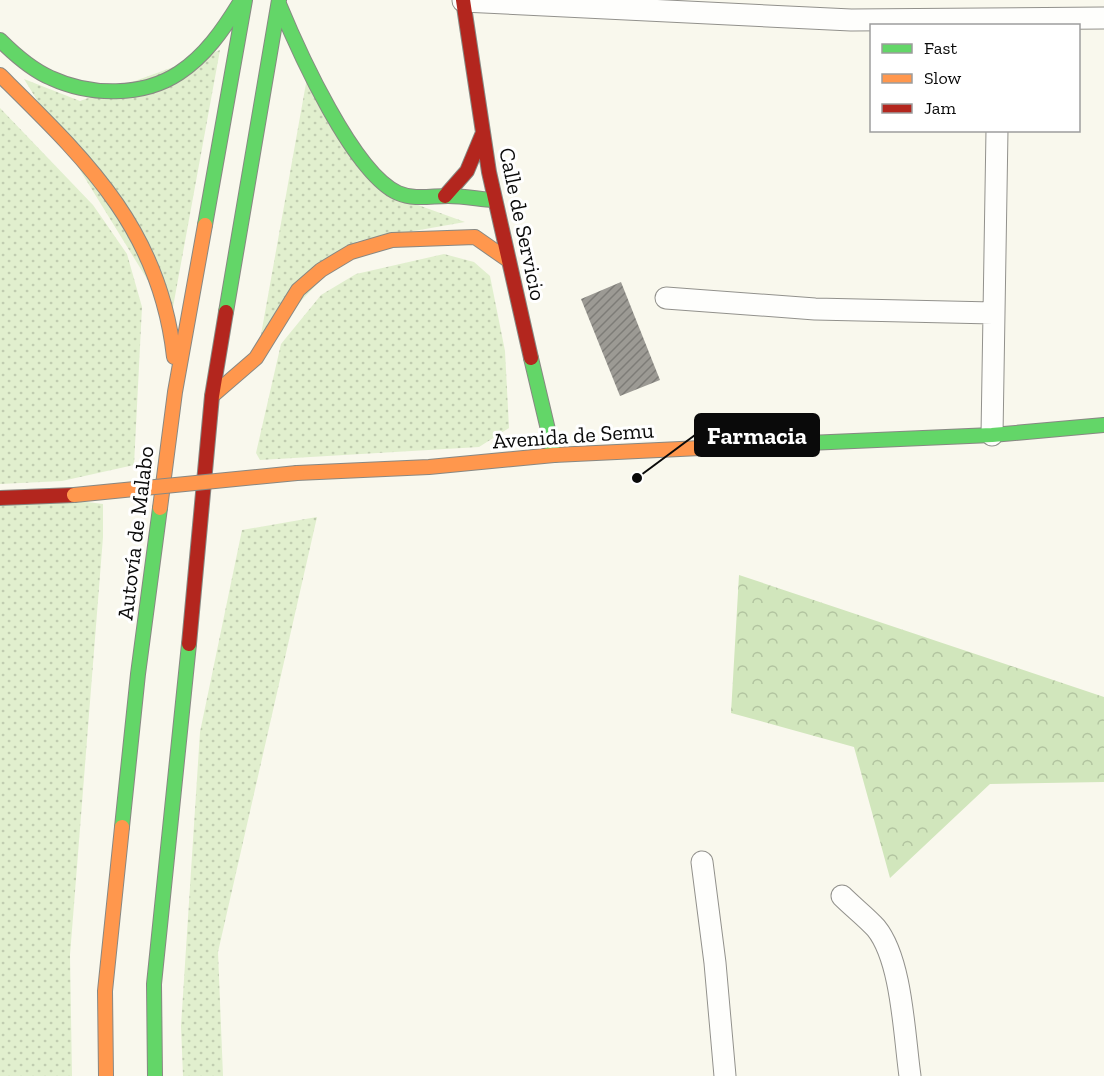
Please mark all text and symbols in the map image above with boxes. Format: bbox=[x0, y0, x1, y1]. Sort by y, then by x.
legend bbox=[870, 24, 1080, 132]
text: Fast bbox=[924, 37, 957, 59]
text: Slow bbox=[924, 67, 961, 89]
text: Jam bbox=[924, 97, 956, 119]
street label: Calle de Servicio bbox=[493, 145, 552, 303]
callout: Farmacia bbox=[695, 414, 819, 456]
street label: Avenida de Semu bbox=[491, 416, 655, 455]
text: Farmacia bbox=[707, 421, 807, 450]
street label: Autovía de Malabo bbox=[111, 445, 160, 622]

